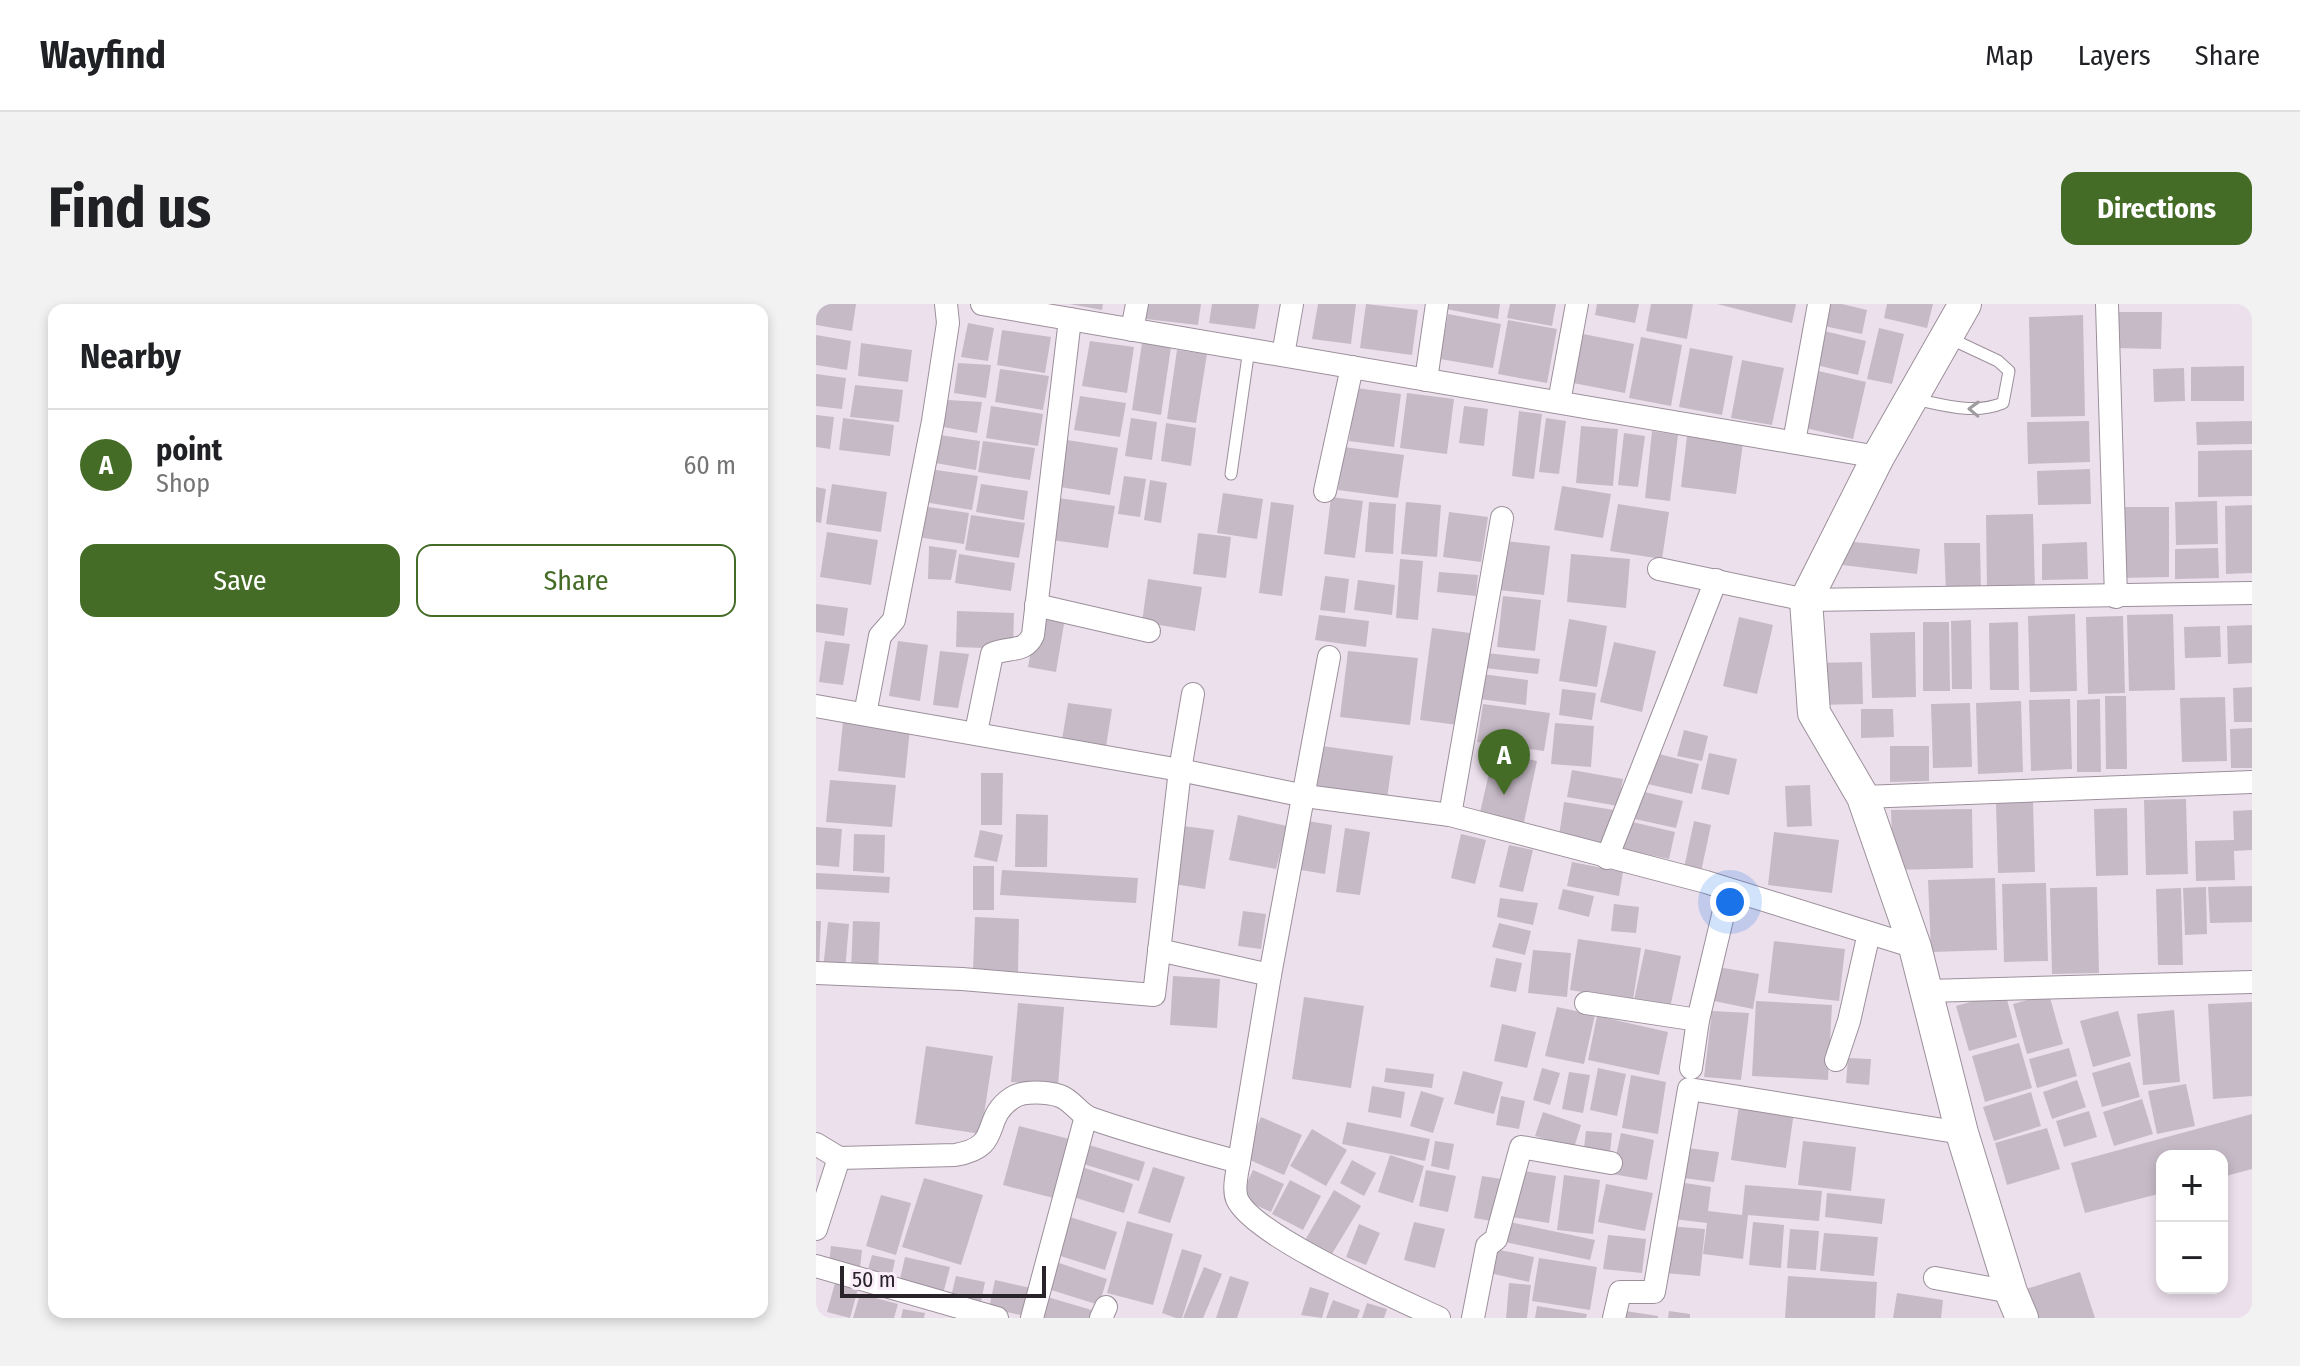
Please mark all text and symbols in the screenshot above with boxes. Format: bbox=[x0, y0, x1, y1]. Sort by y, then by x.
text: Wayfind bbox=[40, 32, 166, 78]
text: Map bbox=[1985, 39, 2034, 72]
text: Layers bbox=[2078, 39, 2151, 72]
text: Share bbox=[2195, 39, 2260, 72]
button: Directions bbox=[2061, 172, 2252, 245]
text: Find us bbox=[48, 175, 211, 242]
text: Nearby bbox=[80, 336, 181, 377]
one-way arrow bbox=[1967, 400, 1980, 417]
text: point bbox=[156, 432, 222, 468]
text: A bbox=[99, 450, 113, 481]
text: 60 m bbox=[683, 450, 736, 481]
text: Shop bbox=[156, 468, 210, 499]
button: Save bbox=[80, 544, 400, 617]
button: Share bbox=[416, 544, 736, 617]
pin: A bbox=[1478, 729, 1530, 795]
your location bbox=[1710, 882, 1750, 922]
map controls bbox=[2156, 1150, 2228, 1294]
button: + bbox=[2156, 1150, 2228, 1222]
button: − bbox=[2156, 1222, 2228, 1294]
scale bar bbox=[840, 1262, 1046, 1298]
text: 50 m bbox=[852, 1266, 896, 1293]

